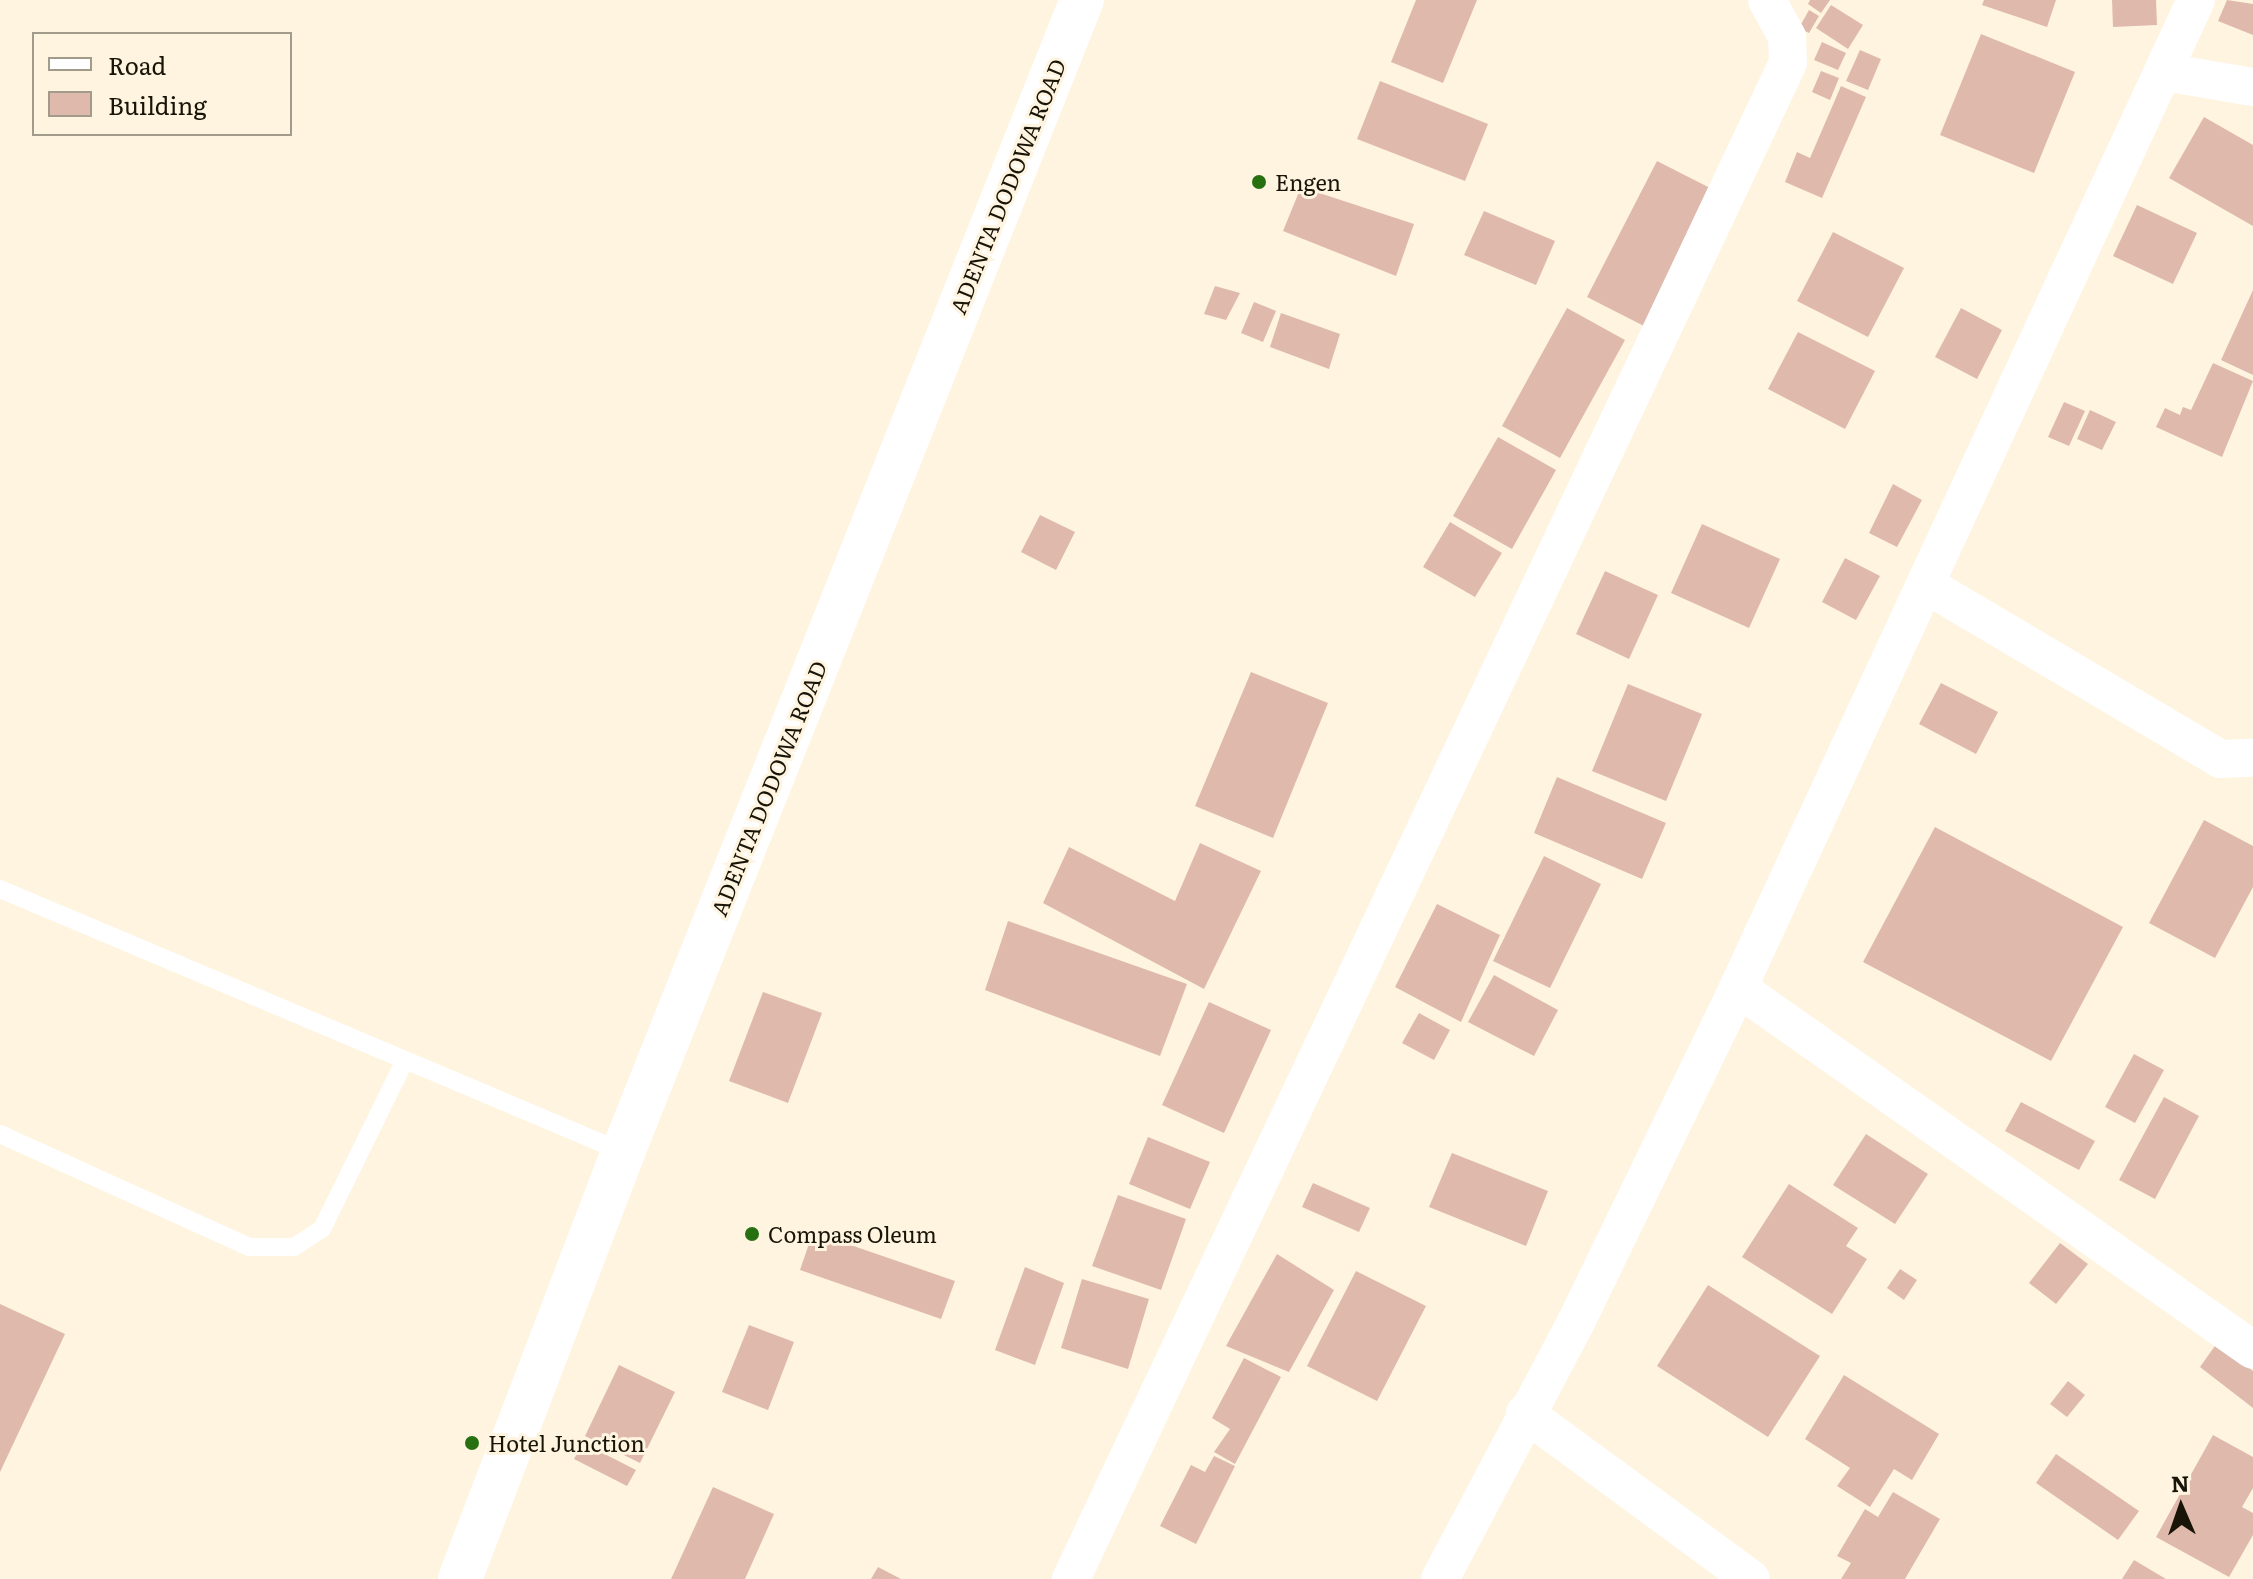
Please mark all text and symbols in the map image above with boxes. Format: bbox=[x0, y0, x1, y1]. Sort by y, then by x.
legend bbox=[32, 32, 292, 136]
text: Road bbox=[108, 47, 166, 82]
street label: ADENTA DODOWA ROAD bbox=[944, 55, 1070, 317]
text: Building bbox=[108, 87, 207, 122]
place label: Engen bbox=[1275, 169, 1341, 195]
marker: Engen bbox=[1250, 173, 1268, 191]
street label: ADENTA DODOWA ROAD bbox=[705, 657, 831, 919]
place label: Compass Oleum bbox=[768, 1221, 937, 1247]
marker: Compass Oleum bbox=[743, 1225, 761, 1243]
place label: Hotel Junction bbox=[488, 1430, 645, 1456]
marker: Hotel Junction bbox=[463, 1434, 481, 1452]
text: N bbox=[2170, 1466, 2190, 1499]
north arrow bbox=[2141, 1467, 2221, 1547]

